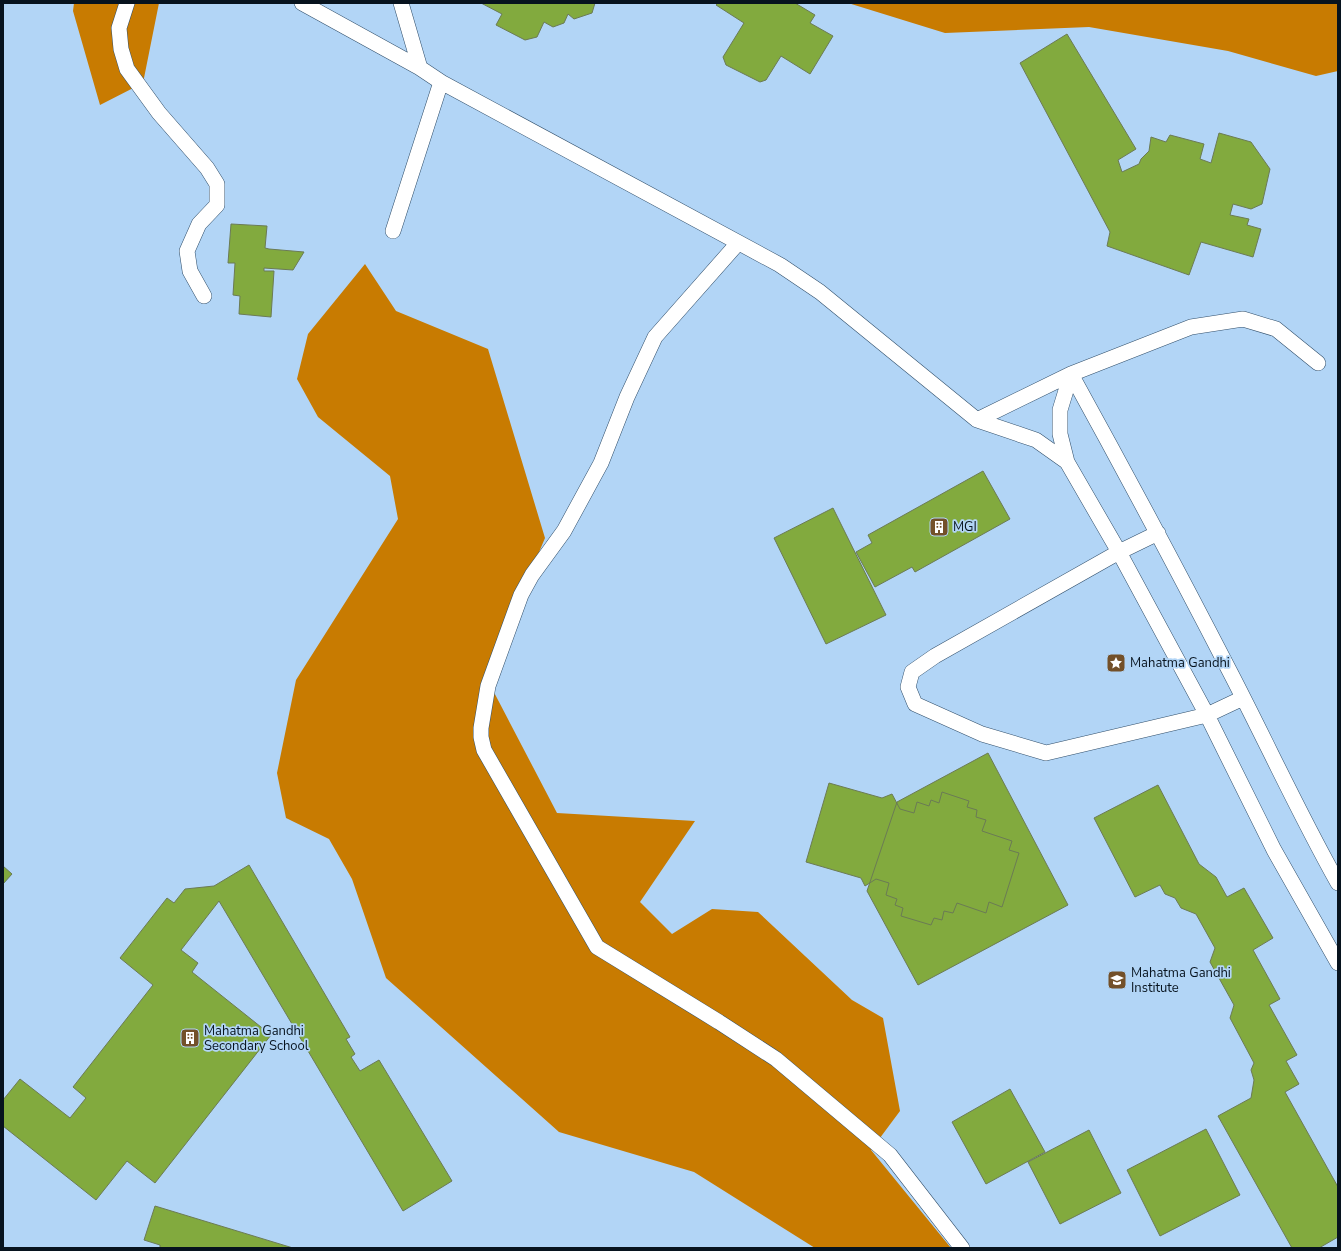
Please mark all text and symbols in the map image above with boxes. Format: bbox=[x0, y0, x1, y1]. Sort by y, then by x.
building icon: MGI bbox=[928, 516, 950, 538]
place label: MGI bbox=[953, 518, 977, 536]
place icon: Mahatma Gandhi bbox=[1105, 652, 1127, 674]
place label: Mahatma Gandhi bbox=[1130, 654, 1230, 672]
place label: Mahatma Gandhi Institute bbox=[1131, 964, 1231, 997]
school or university icon: Mahatma Gandhi Institute bbox=[1106, 969, 1128, 991]
place label: Mahatma Gandhi Secondary School bbox=[204, 1022, 309, 1055]
building icon: Mahatma Gandhi Secondary School bbox=[179, 1027, 201, 1049]

